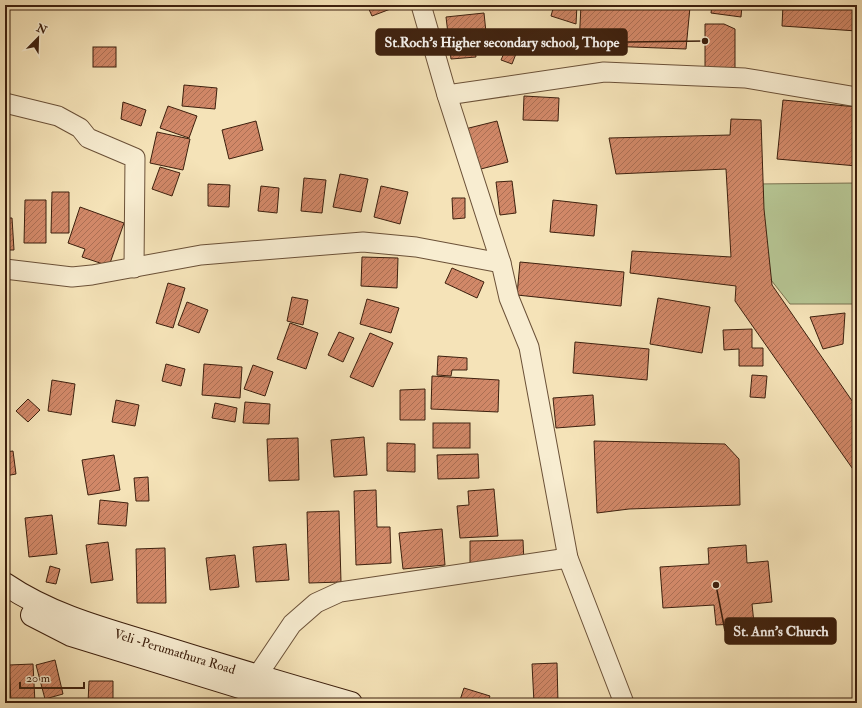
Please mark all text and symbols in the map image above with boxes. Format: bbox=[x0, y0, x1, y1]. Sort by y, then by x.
north arrow bbox=[18, 18, 58, 58]
text: N bbox=[34, 21, 50, 38]
callout: St.Roch's Higher secondary school, Thope bbox=[376, 29, 627, 55]
text: St.Roch's Higher secondary school, Thope bbox=[385, 34, 620, 52]
callout: St. Ann's Church bbox=[725, 618, 836, 644]
text: St. Ann's Church bbox=[733, 623, 829, 640]
street label: Veli -Perumathura Road bbox=[112, 626, 238, 678]
scale bar bbox=[20, 664, 84, 690]
text: 20 m bbox=[26, 671, 51, 686]

